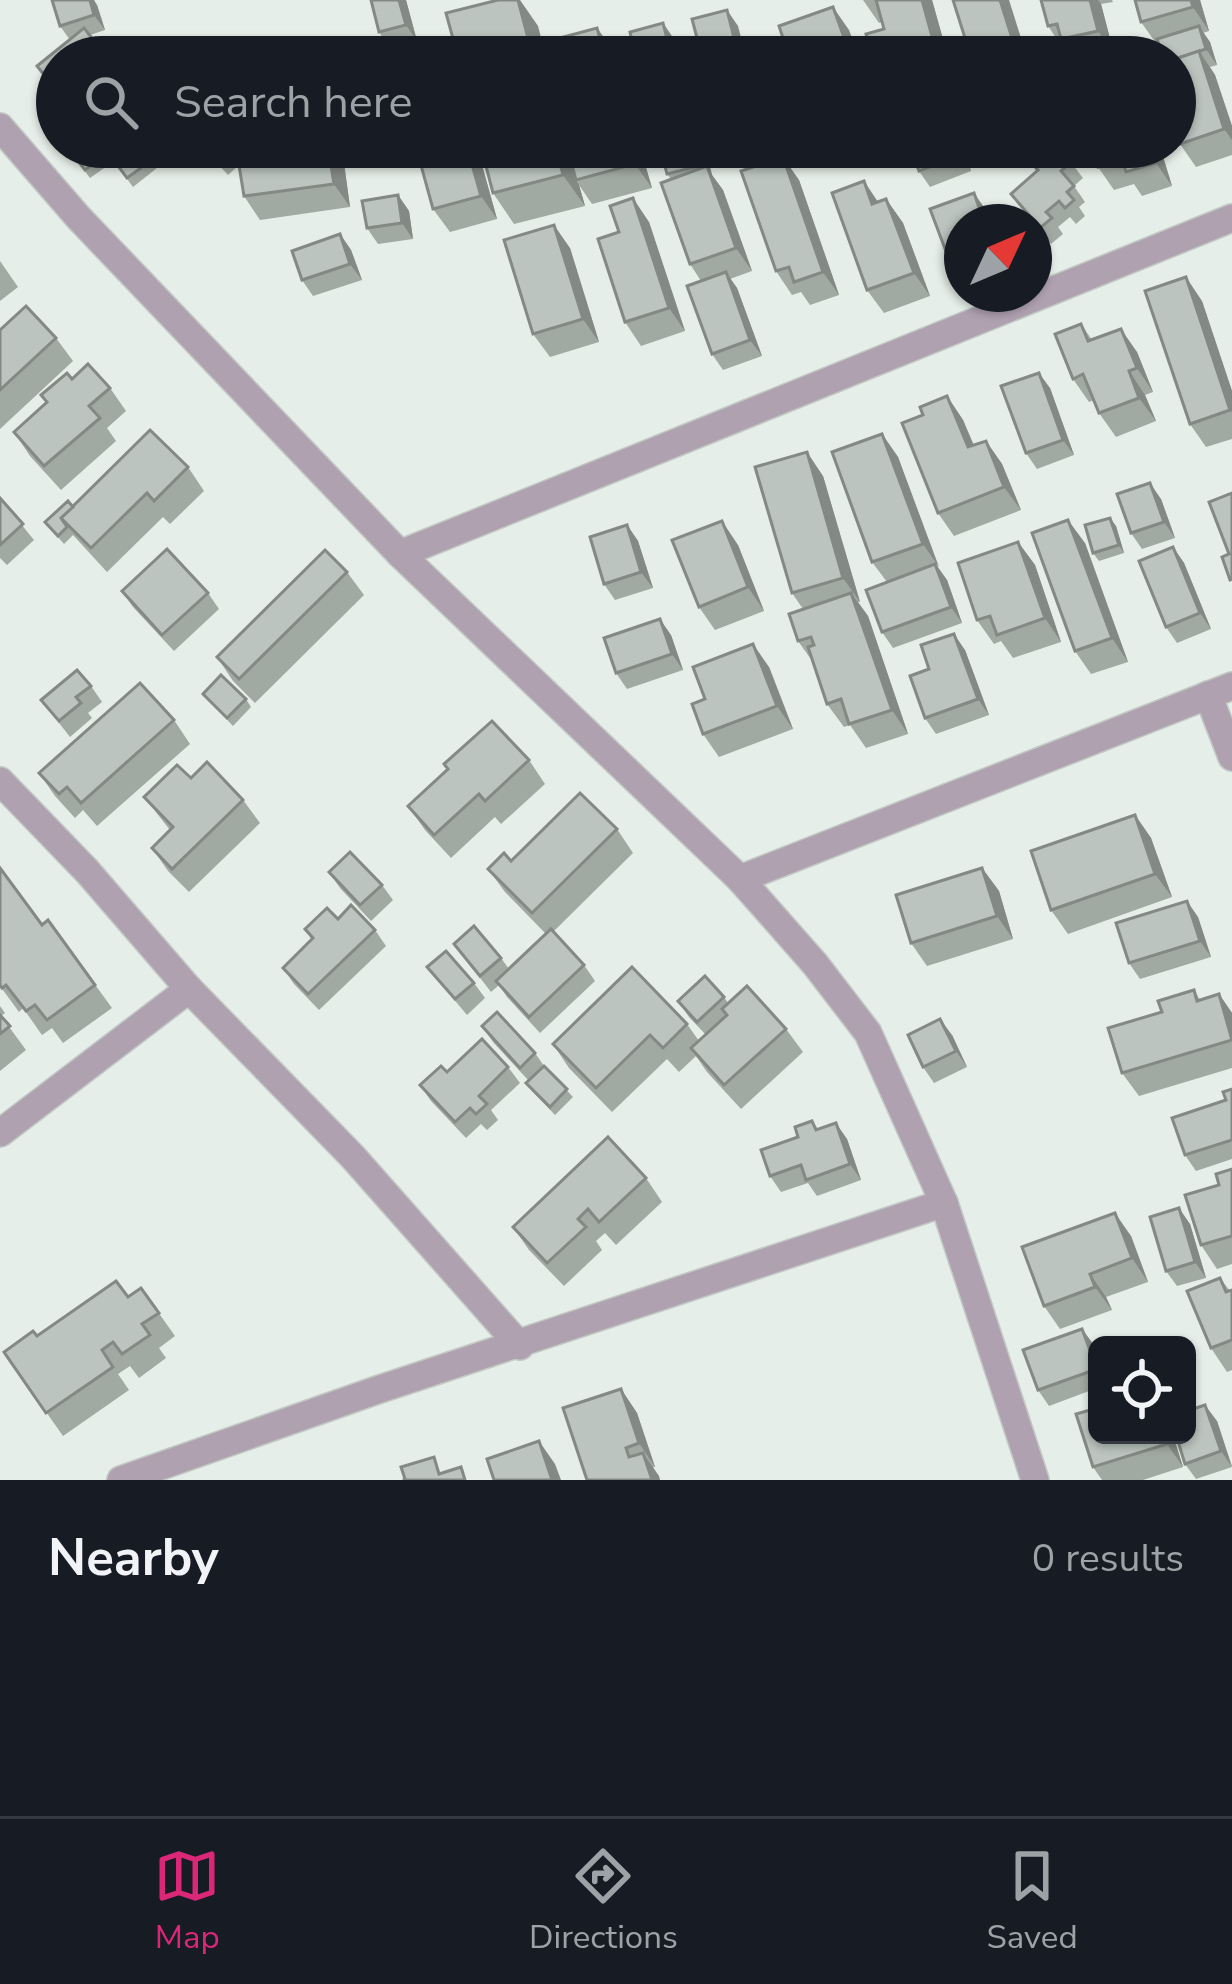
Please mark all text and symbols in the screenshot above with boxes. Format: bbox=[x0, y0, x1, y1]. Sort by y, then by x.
search box bbox=[36, 36, 1196, 168]
icon: search bbox=[78, 69, 144, 135]
text: Search here bbox=[174, 72, 413, 133]
north arrow bbox=[944, 204, 1052, 312]
map controls bbox=[1088, 1336, 1196, 1444]
button: locate bbox=[1088, 1336, 1196, 1444]
text: Nearby bbox=[48, 1523, 219, 1593]
text: 0 results bbox=[1032, 1532, 1184, 1585]
tab: Map bbox=[154, 1843, 220, 1960]
tab: Directions bbox=[529, 1843, 678, 1960]
tab: Saved bbox=[986, 1843, 1078, 1960]

